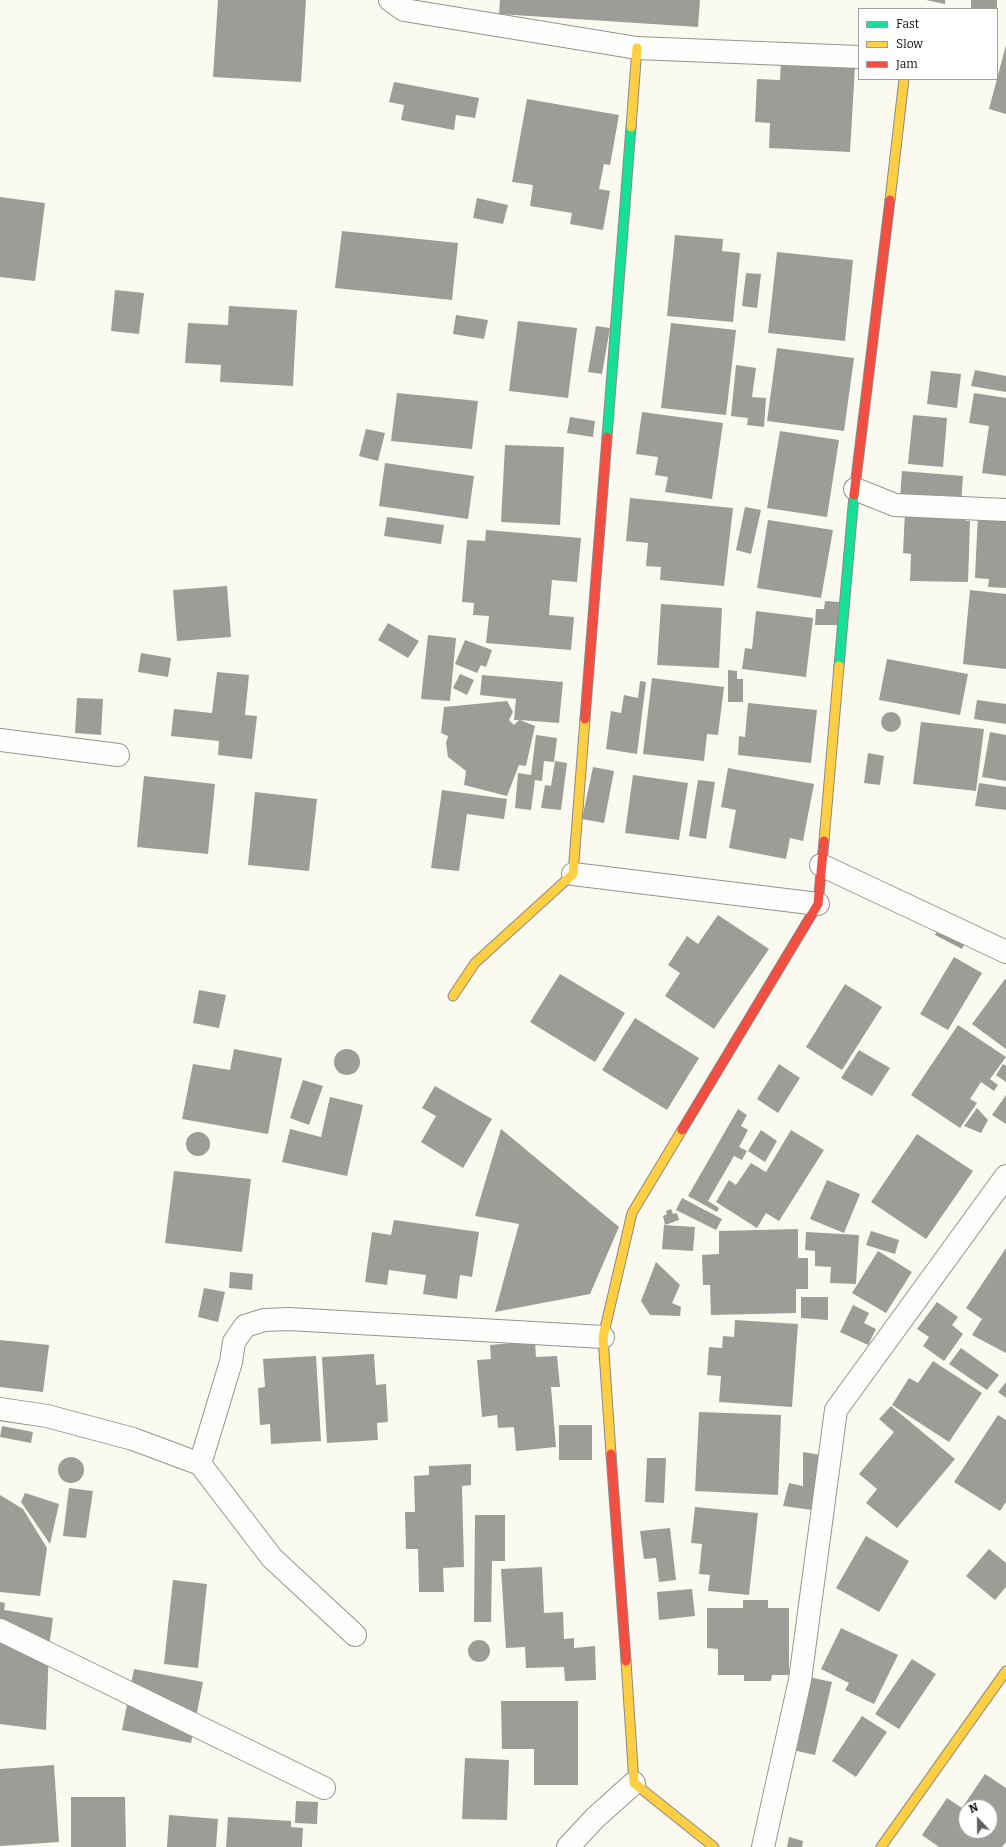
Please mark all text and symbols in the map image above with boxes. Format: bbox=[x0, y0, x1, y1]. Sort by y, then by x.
legend bbox=[858, 8, 998, 80]
text: Fast bbox=[896, 17, 919, 31]
text: Slow bbox=[896, 37, 923, 51]
text: Jam bbox=[896, 57, 918, 71]
north arrow bbox=[958, 1799, 998, 1839]
text: N bbox=[967, 1801, 980, 1816]

